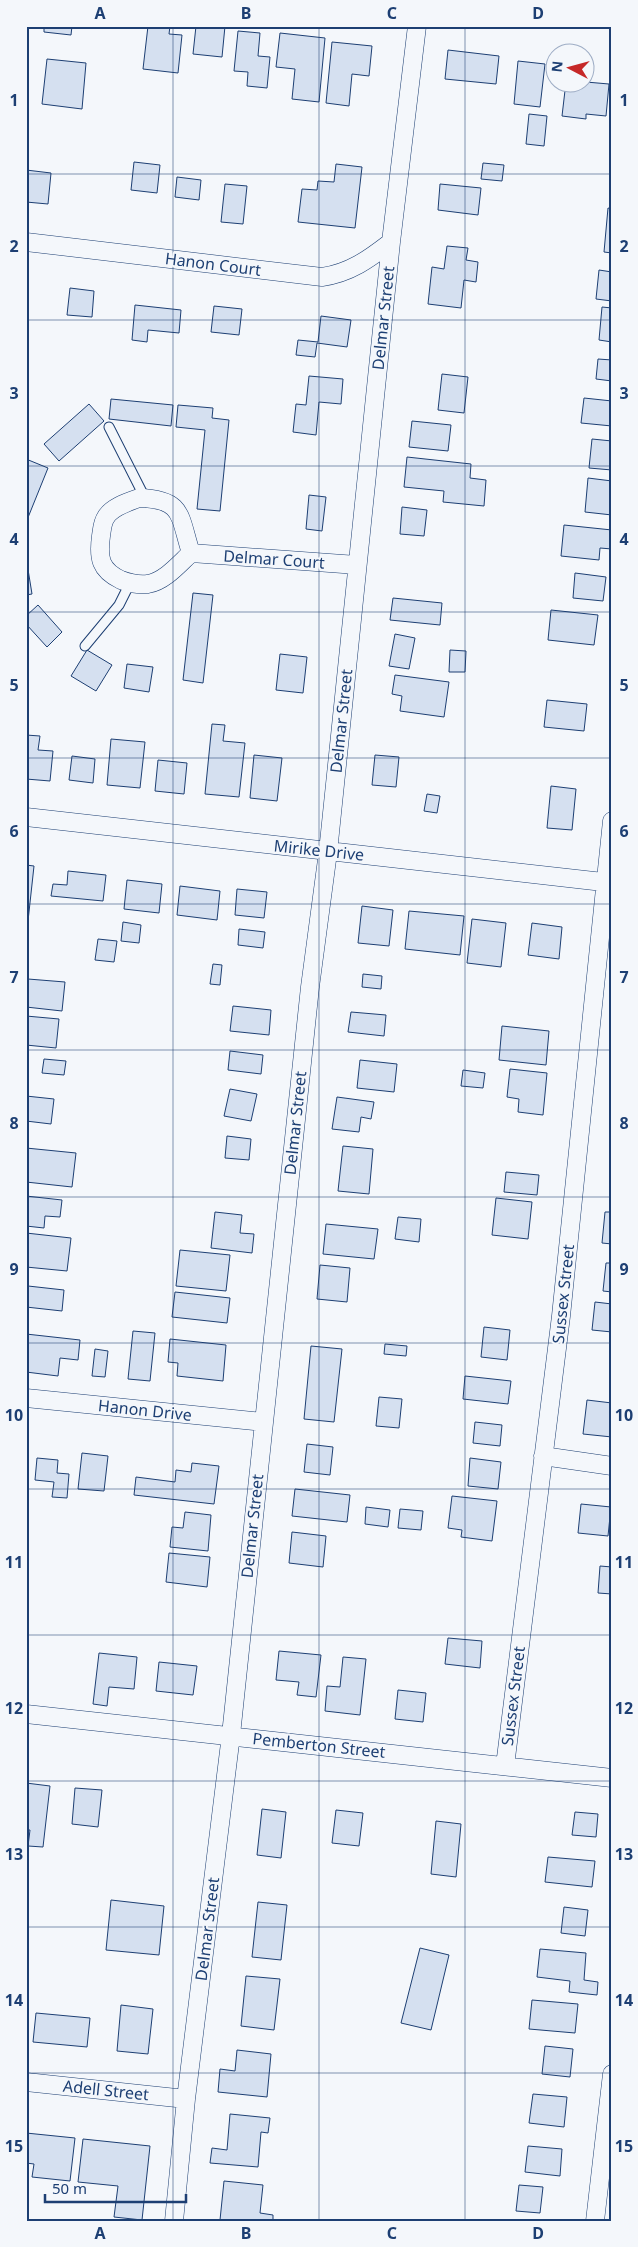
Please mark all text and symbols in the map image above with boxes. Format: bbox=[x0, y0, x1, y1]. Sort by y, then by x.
text: A bbox=[94, 2, 106, 24]
text: B bbox=[241, 2, 251, 24]
text: C bbox=[387, 2, 397, 24]
text: D bbox=[532, 2, 544, 24]
north arrow bbox=[546, 42, 596, 92]
text: N bbox=[547, 60, 567, 73]
text: 1 bbox=[9, 89, 19, 111]
text: 1 bbox=[619, 89, 629, 111]
text: 2 bbox=[9, 235, 19, 257]
text: 2 bbox=[619, 235, 629, 257]
street label: Hanon Court bbox=[164, 247, 262, 281]
street label: Delmar Street bbox=[367, 265, 399, 371]
text: 3 bbox=[9, 382, 19, 404]
text: 3 bbox=[619, 382, 629, 404]
text: 4 bbox=[9, 528, 19, 550]
text: 4 bbox=[619, 528, 629, 550]
street label: Delmar Court bbox=[223, 544, 326, 574]
street label: Delmar Street bbox=[325, 668, 357, 774]
text: 5 bbox=[9, 674, 19, 696]
text: 5 bbox=[619, 674, 629, 696]
text: 6 bbox=[9, 820, 19, 842]
text: 6 bbox=[619, 820, 629, 842]
street label: Mirike Drive bbox=[273, 834, 365, 866]
text: 7 bbox=[9, 966, 19, 988]
text: 7 bbox=[619, 966, 629, 988]
street label: Delmar Street bbox=[279, 1070, 311, 1176]
text: 8 bbox=[9, 1112, 19, 1134]
text: 8 bbox=[619, 1112, 629, 1134]
street label: Sussex Street bbox=[547, 1243, 579, 1345]
text: 9 bbox=[9, 1258, 19, 1280]
text: 9 bbox=[619, 1258, 629, 1280]
street label: Hanon Drive bbox=[97, 1394, 193, 1426]
text: 10 bbox=[5, 1404, 23, 1426]
text: 10 bbox=[615, 1404, 633, 1426]
street label: Delmar Street bbox=[236, 1473, 268, 1579]
text: 11 bbox=[5, 1551, 23, 1573]
text: 11 bbox=[615, 1551, 633, 1573]
street label: Sussex Street bbox=[496, 1645, 530, 1747]
text: 12 bbox=[5, 1697, 23, 1719]
text: 12 bbox=[615, 1697, 633, 1719]
street label: Pemberton Street bbox=[252, 1727, 387, 1763]
text: 13 bbox=[5, 1843, 23, 1865]
text: 13 bbox=[615, 1843, 633, 1865]
street label: Delmar Street bbox=[190, 1876, 224, 1982]
text: 14 bbox=[5, 1989, 23, 2011]
text: 14 bbox=[615, 1989, 633, 2011]
street label: Adell Street bbox=[62, 2075, 150, 2105]
text: 15 bbox=[5, 2135, 23, 2157]
text: 15 bbox=[615, 2135, 633, 2157]
scale bar bbox=[45, 2172, 186, 2204]
text: 50 m bbox=[52, 2178, 87, 2198]
text: A bbox=[94, 2222, 106, 2244]
text: B bbox=[241, 2222, 251, 2244]
text: C bbox=[387, 2222, 397, 2244]
text: D bbox=[532, 2222, 544, 2244]

